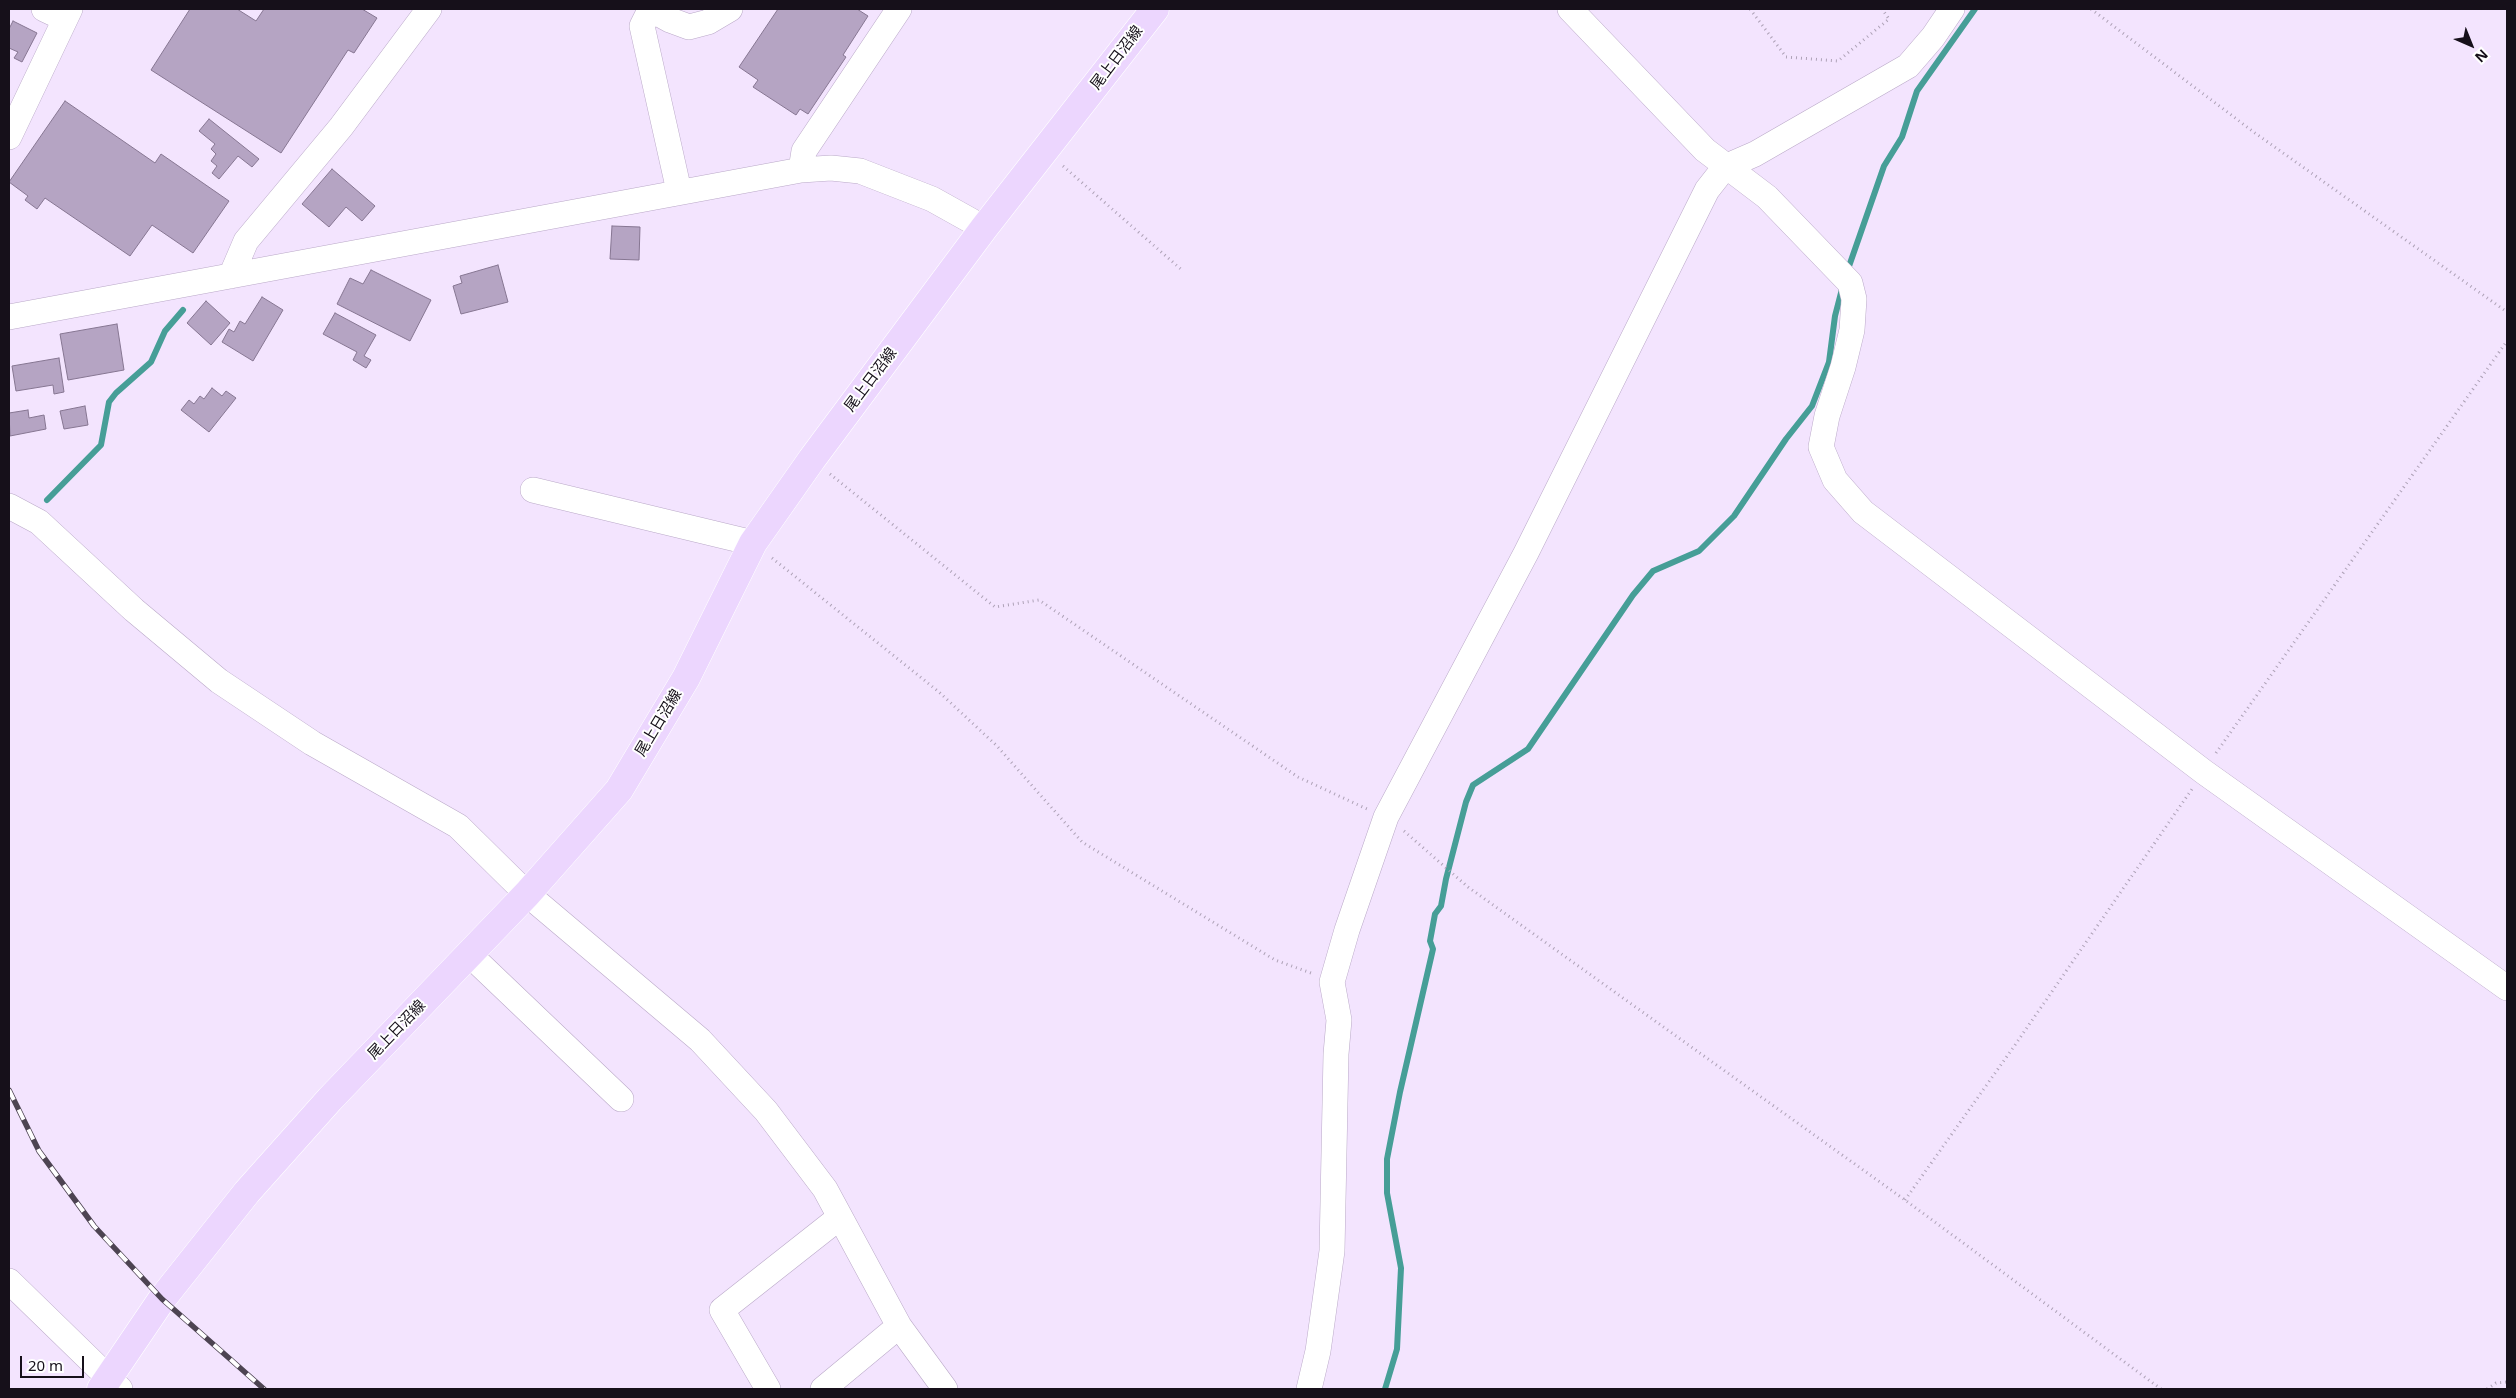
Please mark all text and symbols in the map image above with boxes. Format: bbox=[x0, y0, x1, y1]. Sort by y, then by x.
north arrow bbox=[2446, 20, 2496, 70]
street label: 尾上日沼線 bbox=[1087, 23, 1147, 93]
text: N bbox=[2471, 45, 2492, 67]
street label: 尾上日沼線 bbox=[841, 345, 901, 415]
street label: 尾上日沼線 bbox=[632, 686, 686, 760]
street label: 尾上日沼線 bbox=[364, 997, 430, 1063]
scale bar bbox=[22, 1346, 86, 1378]
text: 20 m bbox=[28, 1355, 63, 1375]

